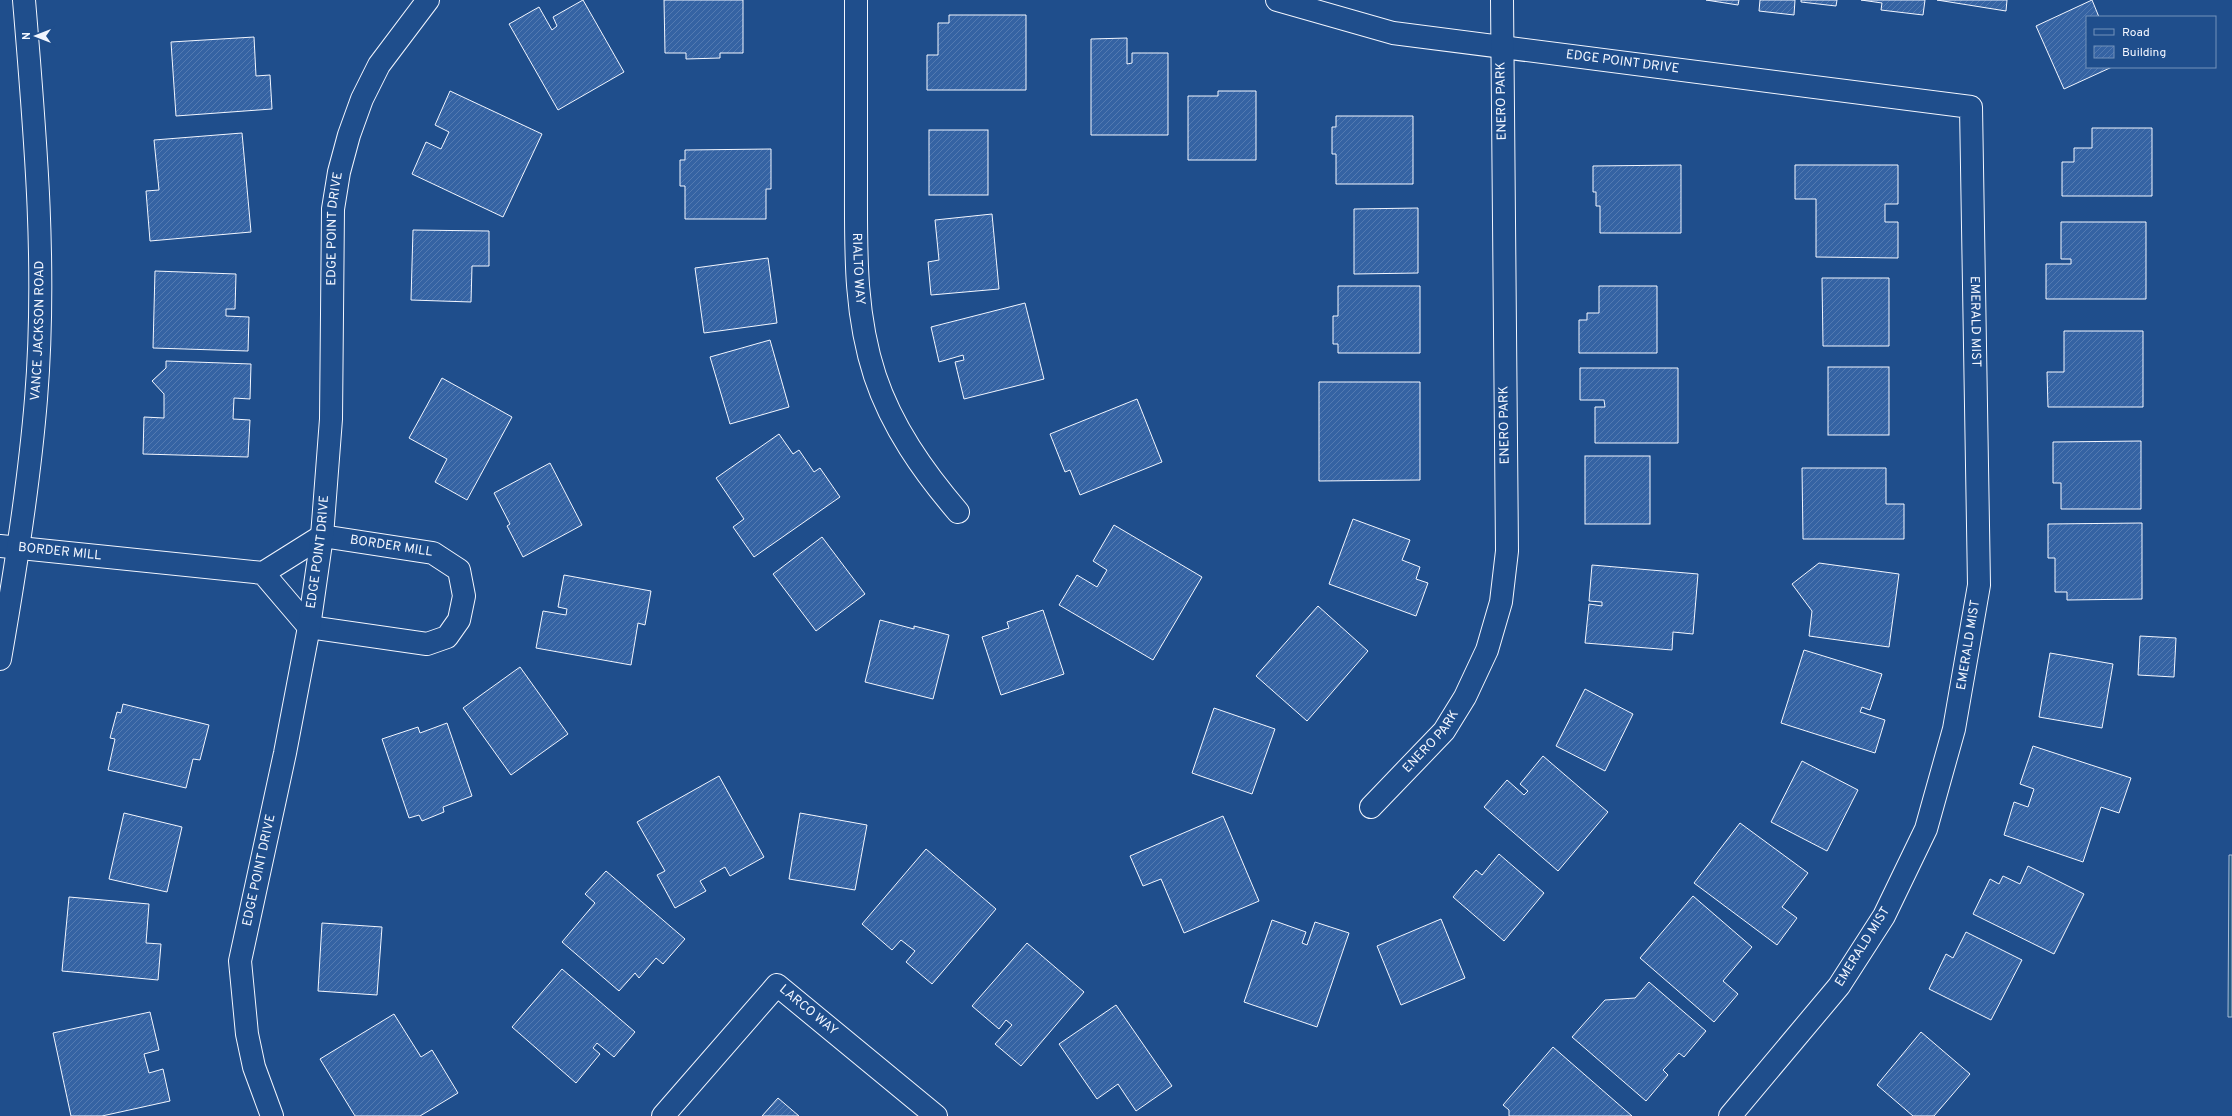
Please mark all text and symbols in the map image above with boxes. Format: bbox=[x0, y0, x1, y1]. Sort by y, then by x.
north arrow bbox=[16, 16, 56, 56]
legend bbox=[2086, 16, 2216, 68]
text: Road bbox=[2122, 25, 2150, 41]
text: N bbox=[20, 32, 34, 40]
text: Building bbox=[2122, 45, 2166, 61]
street label: EDGE POINT DRIVE bbox=[1565, 47, 1680, 78]
street label: ENERO PARK bbox=[1493, 62, 1511, 140]
street label: EDGE POINT DRIVE bbox=[324, 171, 347, 286]
street label: RIALTO WAY bbox=[848, 233, 868, 306]
street label: VANCE JACKSON ROAD bbox=[28, 261, 48, 401]
street label: EMERALD MIST bbox=[1966, 276, 1983, 367]
street label: ENERO PARK bbox=[1496, 386, 1514, 464]
street label: EDGE POINT DRIVE bbox=[304, 495, 333, 610]
street label: BORDER MILL bbox=[349, 532, 434, 561]
street label: BORDER MILL bbox=[17, 540, 102, 564]
street label: EMERALD MIST bbox=[1954, 599, 1984, 691]
street label: ENERO PARK bbox=[1400, 707, 1463, 777]
street label: EDGE POINT DRIVE bbox=[240, 813, 279, 928]
street label: EMERALD MIST bbox=[1832, 904, 1894, 990]
street label: LARCO WAY bbox=[775, 982, 841, 1040]

